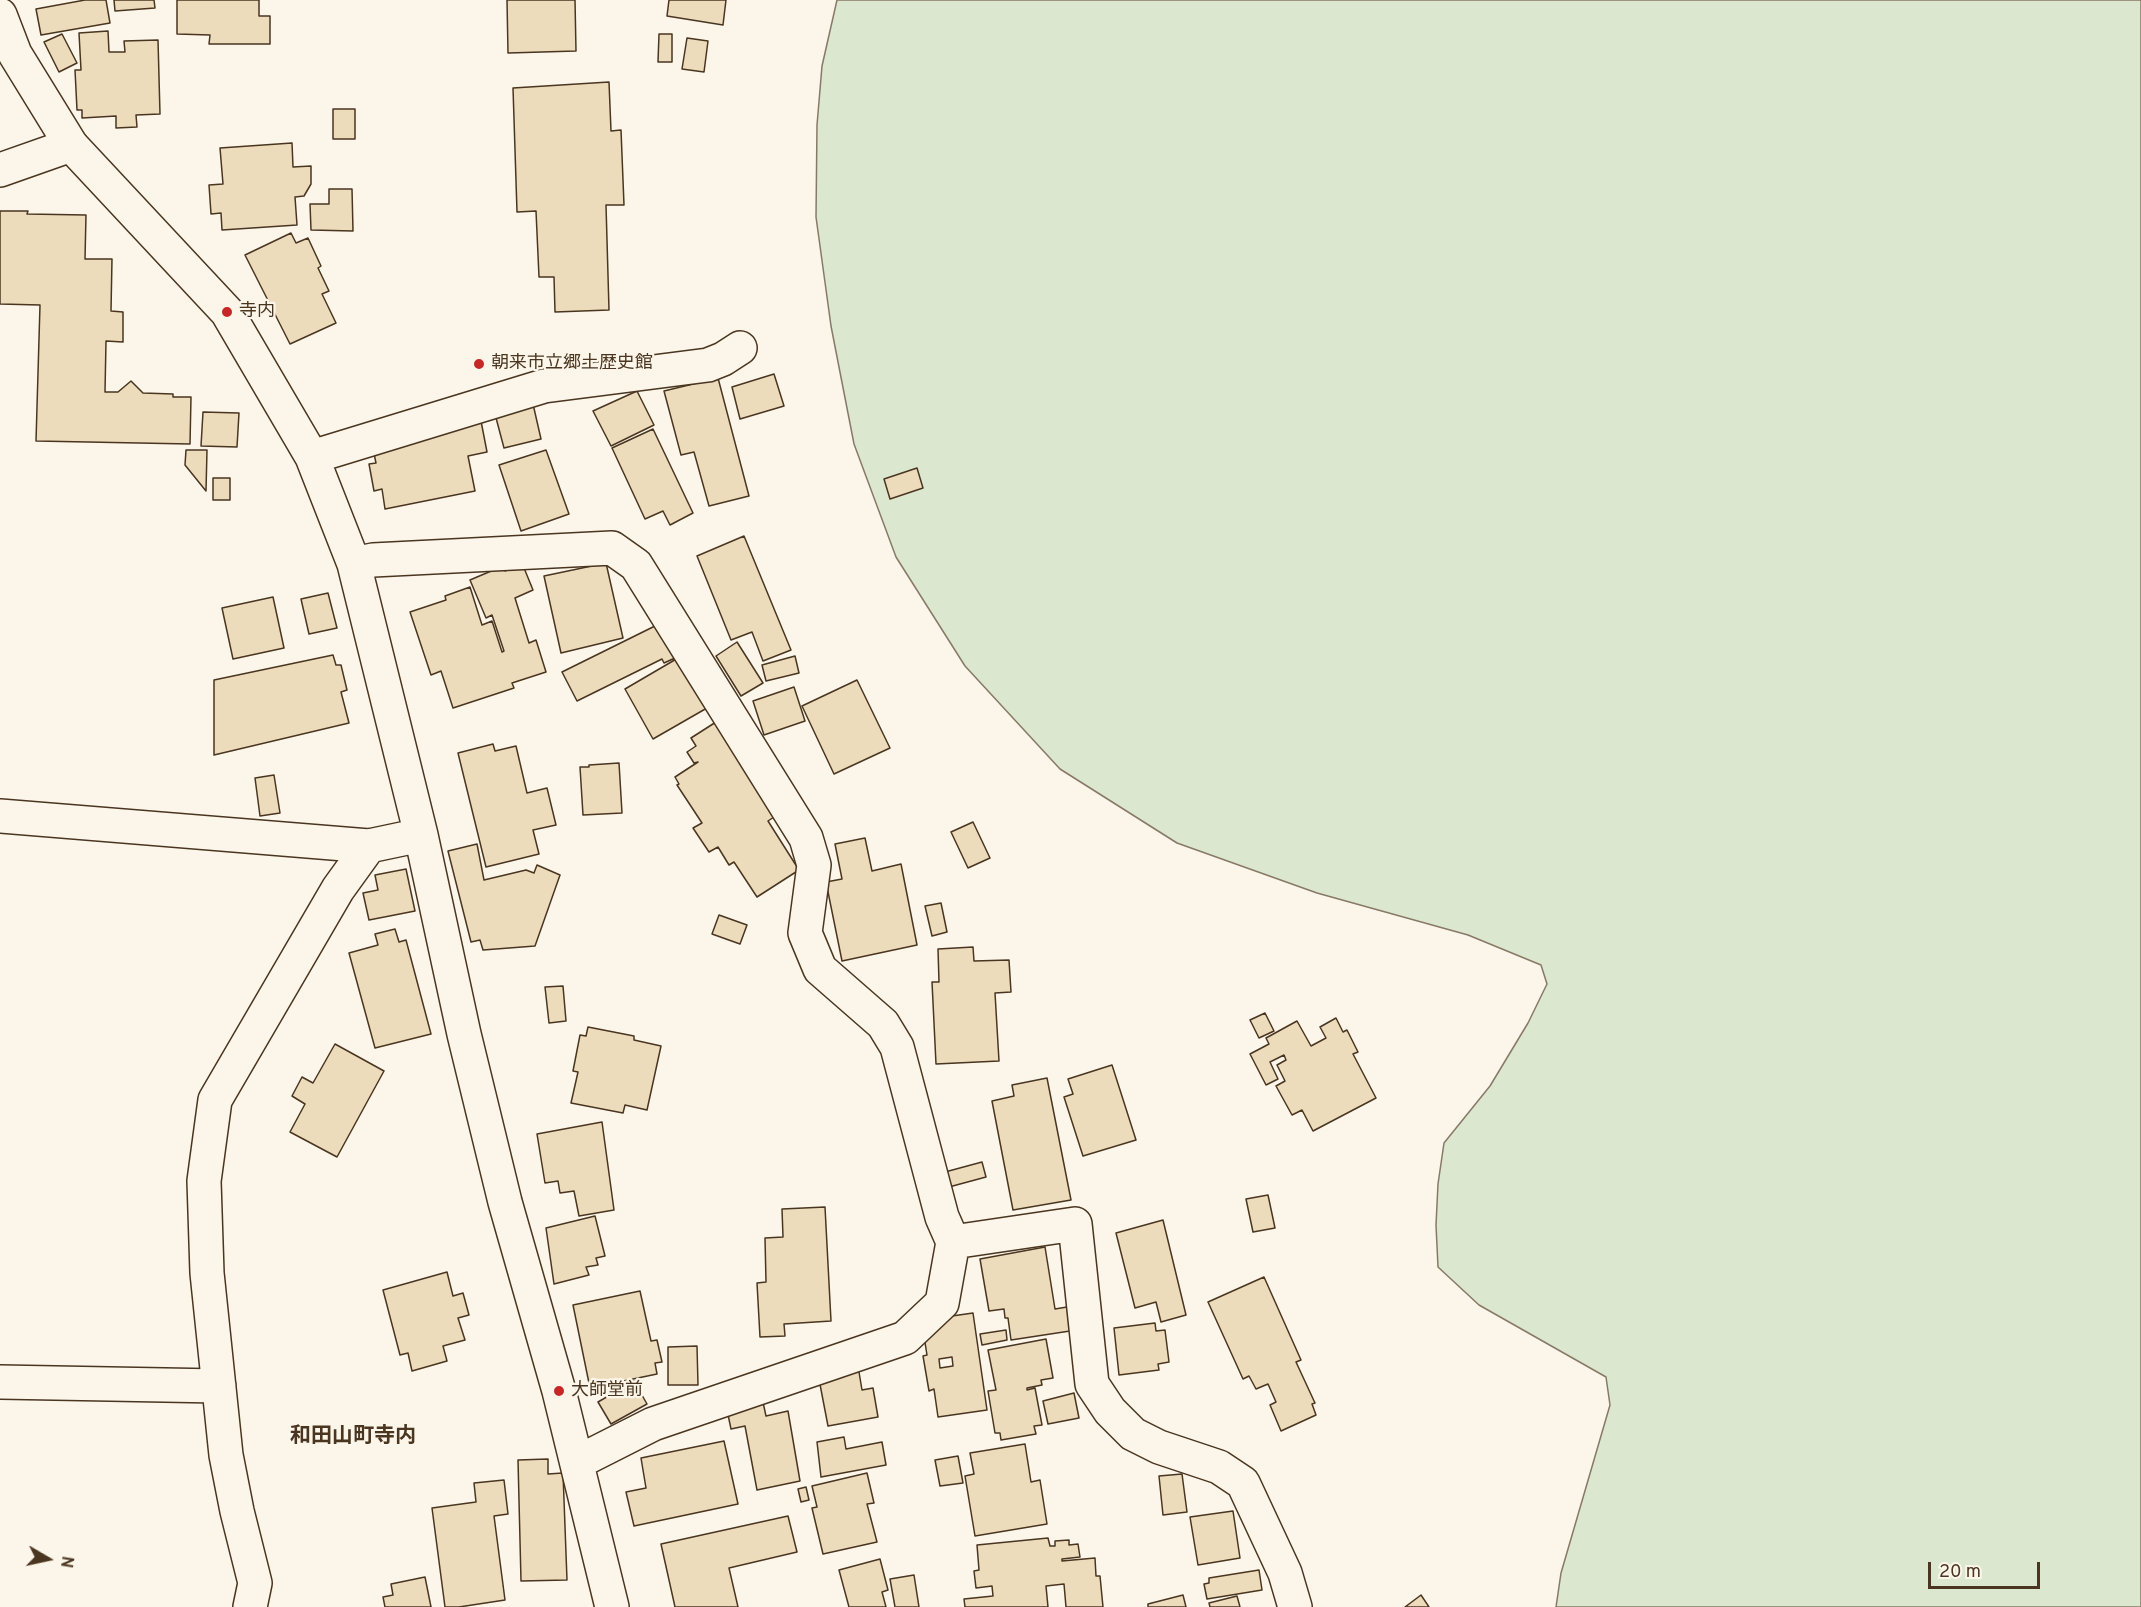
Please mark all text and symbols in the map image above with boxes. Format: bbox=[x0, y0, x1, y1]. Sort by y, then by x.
place label: 寺内 bbox=[239, 301, 275, 323]
marker: 寺内 bbox=[220, 305, 234, 319]
place label: 朝来市立郷土歴史館 bbox=[491, 353, 653, 375]
marker: 朝来市立郷土歴史館 bbox=[472, 357, 486, 371]
place label: 大師堂前 bbox=[571, 1380, 643, 1402]
marker: 大師堂前 bbox=[552, 1384, 566, 1398]
district label: 和田山町寺内 bbox=[290, 1425, 416, 1451]
north arrow bbox=[18, 1529, 78, 1589]
scale bar bbox=[1931, 1550, 2044, 1588]
text: N bbox=[55, 1555, 77, 1569]
text: 20 m bbox=[1939, 1561, 1981, 1584]

